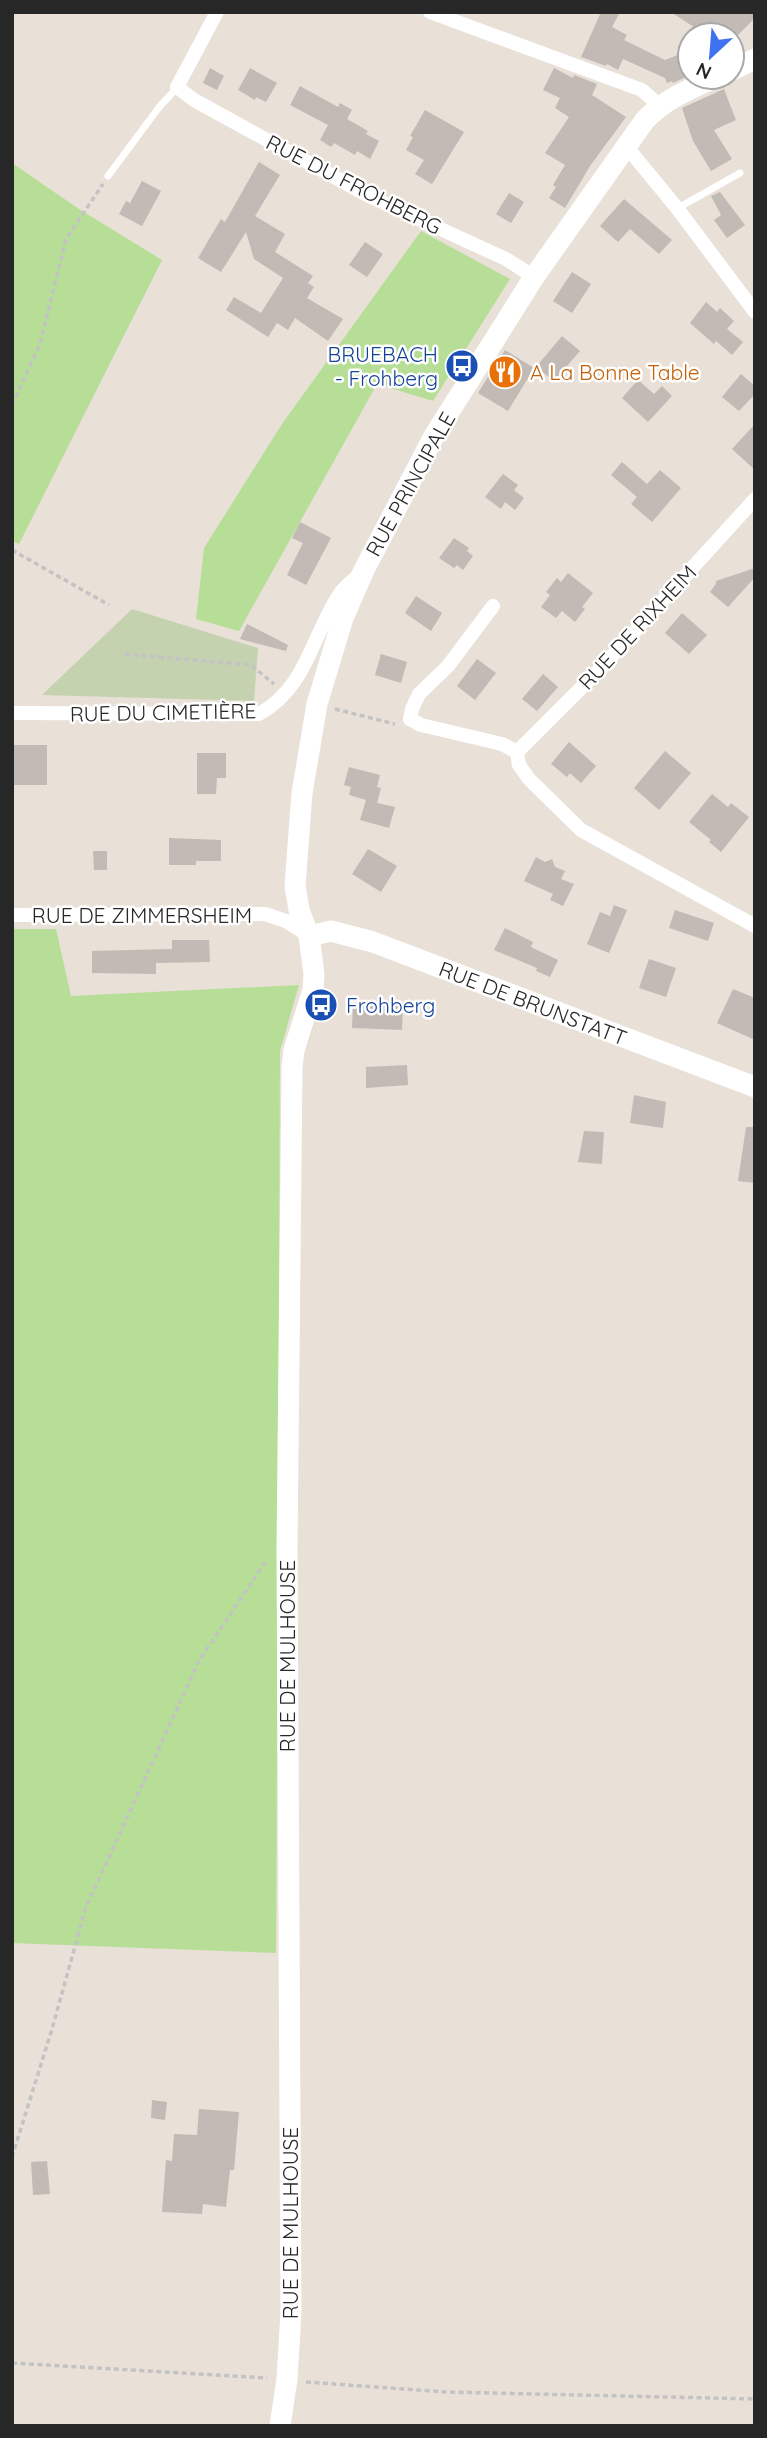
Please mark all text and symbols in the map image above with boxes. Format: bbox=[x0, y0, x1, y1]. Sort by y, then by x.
north arrow bbox=[676, 21, 746, 91]
text: N bbox=[692, 57, 715, 85]
street label: RUE DU FROHBERG bbox=[262, 129, 446, 239]
place label: BRUEBACH - Frohberg bbox=[327, 341, 438, 391]
bus stop icon: BRUEBACH - Frohberg bbox=[443, 347, 481, 385]
restaurant icon: A La Bonne Table bbox=[486, 353, 524, 391]
place label: A La Bonne Table bbox=[530, 359, 700, 385]
street label: RUE PRINCIPALE bbox=[360, 407, 460, 561]
street label: RUE DE RIXHEIM bbox=[573, 559, 701, 695]
street label: RUE DU CIMETIÈRE bbox=[70, 697, 256, 727]
street label: RUE DE ZIMMERSHEIM bbox=[32, 902, 252, 928]
street label: RUE DE BRUNSTATT bbox=[435, 955, 631, 1051]
bus stop icon: Frohberg bbox=[302, 986, 340, 1024]
place label: Frohberg bbox=[346, 992, 435, 1018]
street label: RUE DE MULHOUSE bbox=[274, 1560, 300, 1752]
street label: RUE DE MULHOUSE bbox=[277, 2127, 303, 2319]

